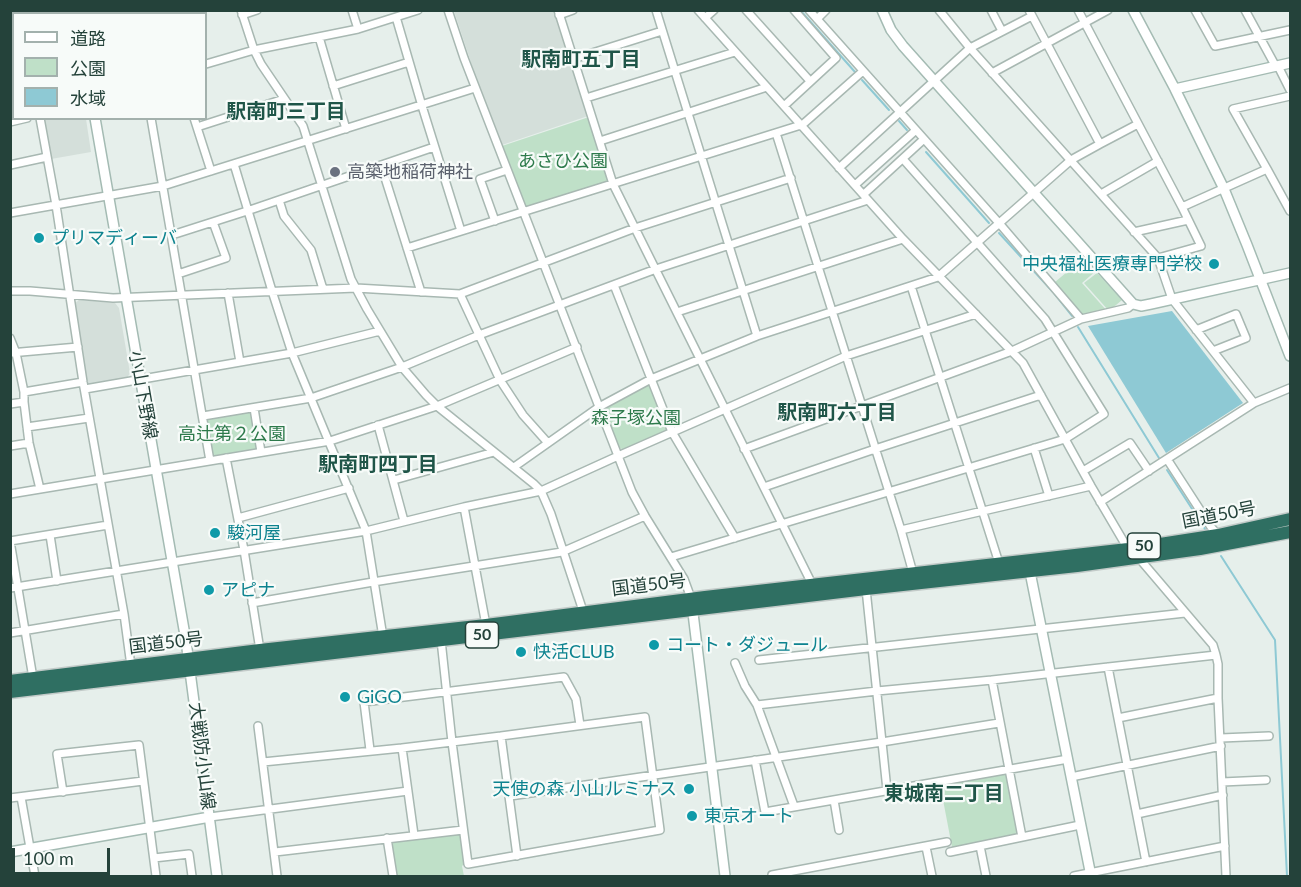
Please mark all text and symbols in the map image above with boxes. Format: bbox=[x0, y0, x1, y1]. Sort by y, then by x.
legend bbox=[12, 12, 207, 120]
text: 道路 bbox=[70, 27, 106, 49]
district label: 駅南町五丁目 bbox=[521, 48, 641, 72]
text: 公園 bbox=[70, 57, 106, 79]
text: 水域 bbox=[70, 87, 106, 109]
district label: 駅南町三丁目 bbox=[226, 100, 346, 124]
park label: あさひ公園 bbox=[518, 150, 608, 172]
place label: 高築地稲荷神社 bbox=[347, 161, 473, 183]
marker: 高築地稲荷神社 bbox=[328, 165, 342, 179]
place label: プリマディーバ bbox=[51, 227, 177, 249]
marker: プリマディーバ bbox=[32, 231, 46, 245]
place label: 中央福祉医療専門学校 bbox=[1022, 253, 1202, 275]
marker: 中央福祉医療専門学校 bbox=[1207, 257, 1221, 271]
street label: 小山下野線 bbox=[125, 349, 161, 441]
district label: 駅南町六丁目 bbox=[777, 401, 897, 425]
park label: 森子塚公園 bbox=[591, 407, 681, 429]
park label: 高辻第２公園 bbox=[178, 423, 286, 445]
district label: 駅南町四丁目 bbox=[318, 453, 438, 477]
street label: 国道50号 bbox=[1180, 497, 1258, 533]
place label: 駿河屋 bbox=[227, 522, 281, 544]
marker: 駿河屋 bbox=[208, 526, 222, 540]
road number: 50 bbox=[1128, 533, 1160, 559]
street label: 国道50号 bbox=[611, 570, 687, 600]
place label: アピナ bbox=[221, 579, 275, 601]
marker: アピナ bbox=[202, 583, 216, 597]
road number: 50 bbox=[466, 622, 498, 648]
street label: 国道50号 bbox=[128, 628, 204, 658]
place label: コート・ダジュール bbox=[666, 634, 828, 656]
marker: コート・ダジュール bbox=[647, 638, 661, 652]
place label: 快活CLUB bbox=[533, 641, 615, 663]
marker: 快活CLUB bbox=[514, 645, 528, 659]
place label: GiGO bbox=[357, 686, 402, 708]
marker: GiGO bbox=[338, 690, 352, 704]
street label: 大戦防小山線 bbox=[185, 701, 219, 811]
place label: 天使の森 小山ルミナス bbox=[492, 778, 677, 800]
marker: 天使の森 小山ルミナス bbox=[682, 782, 696, 796]
district label: 東城南二丁目 bbox=[884, 782, 1004, 806]
place label: 東京オート bbox=[704, 805, 794, 827]
marker: 東京オート bbox=[685, 809, 699, 823]
scale bar bbox=[15, 836, 112, 874]
text: 100 m bbox=[23, 847, 74, 869]

